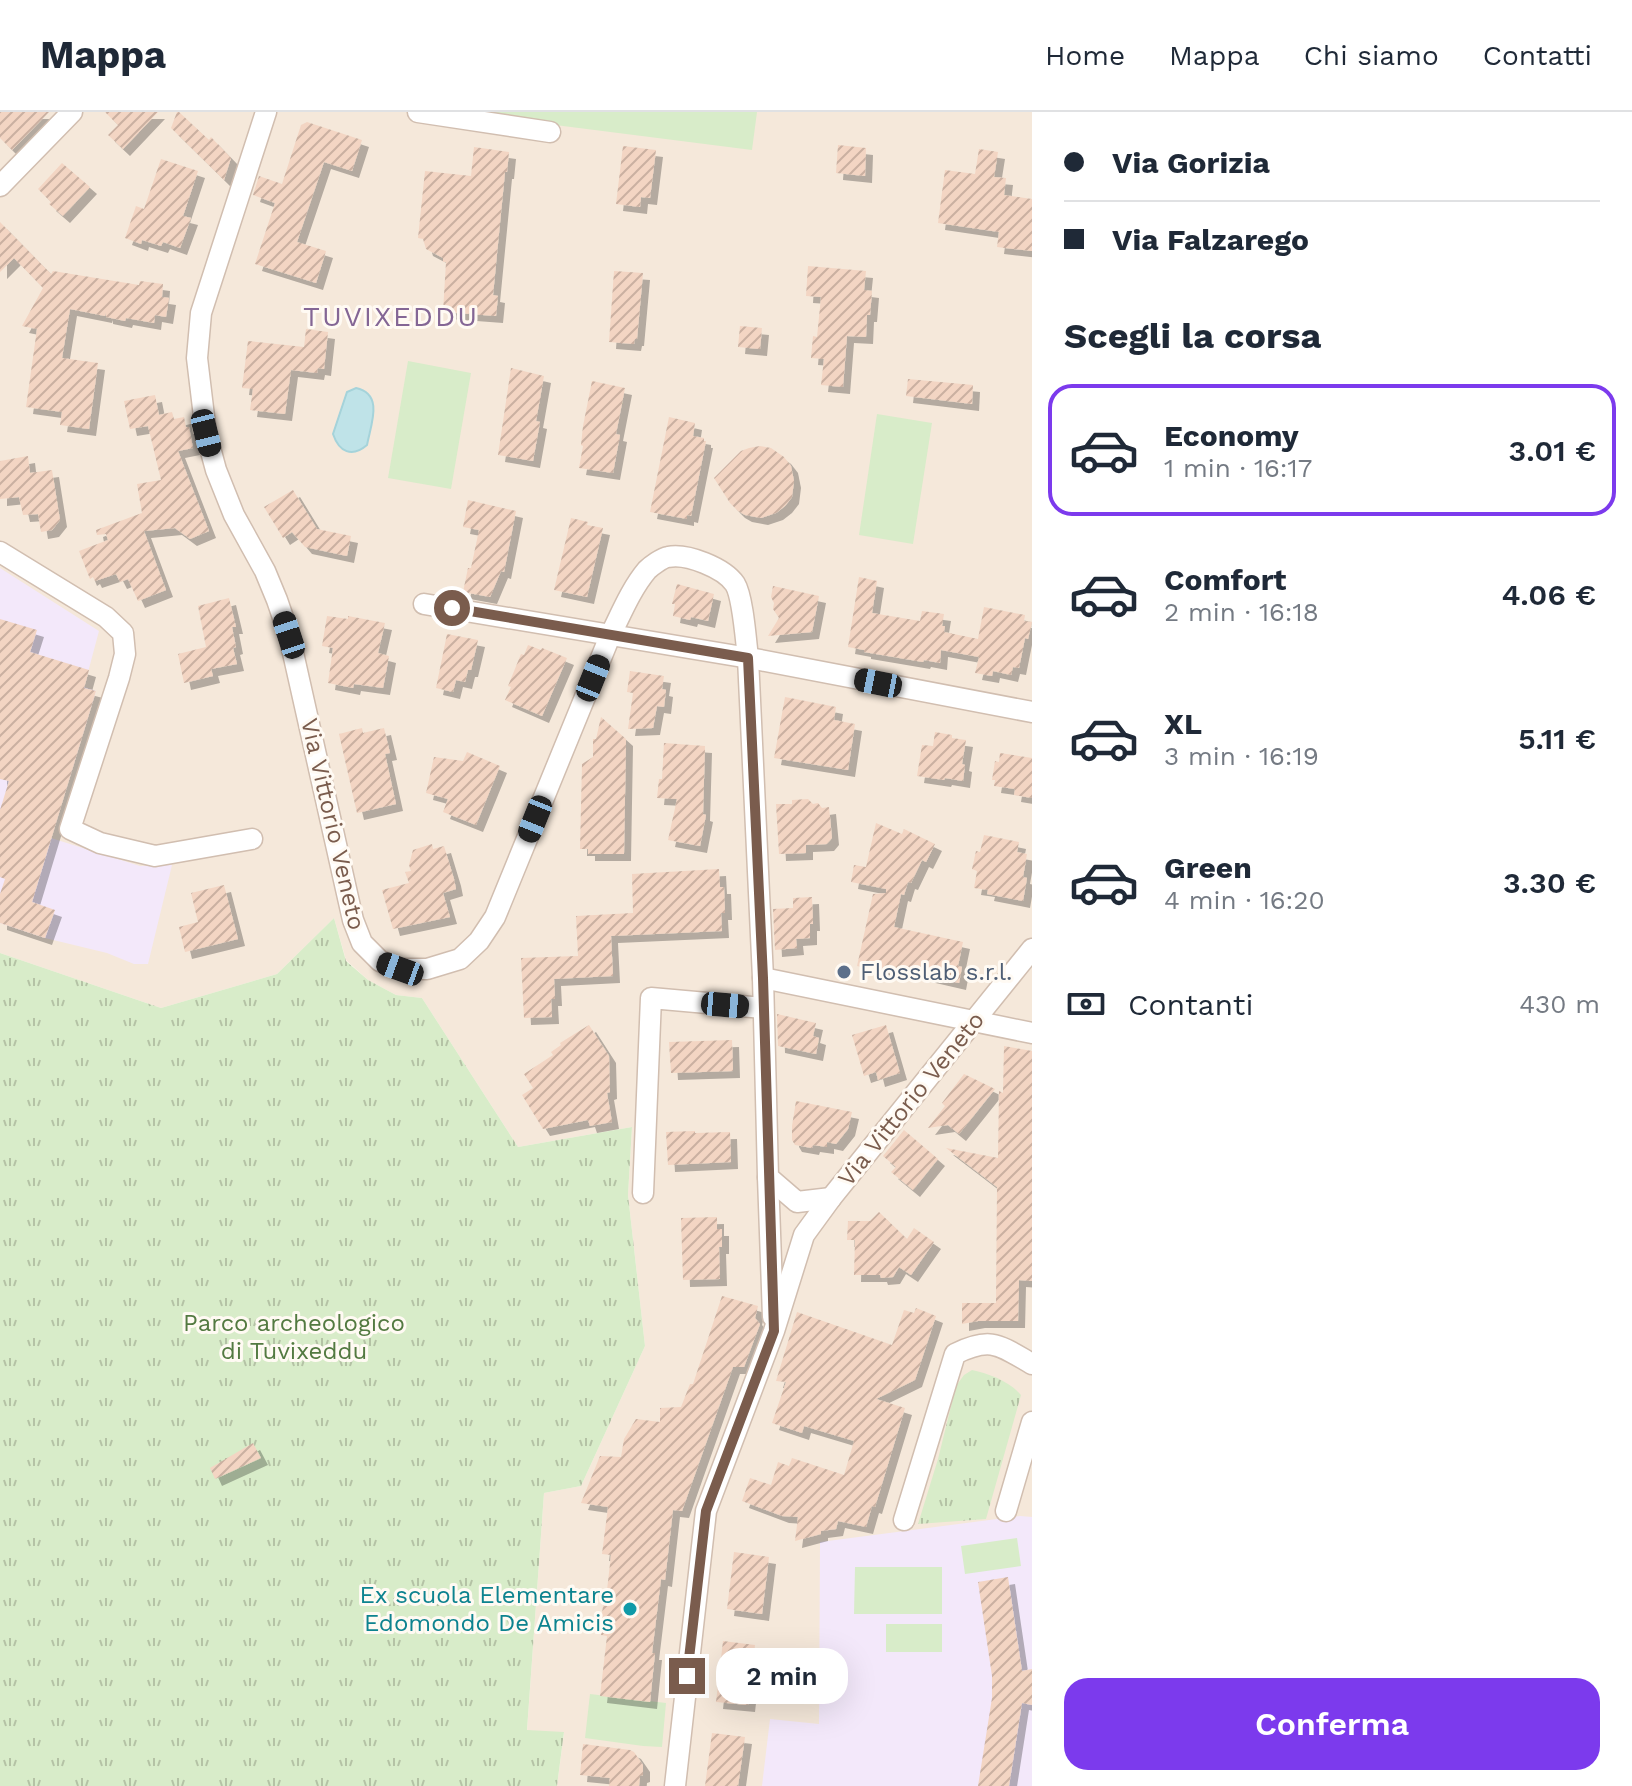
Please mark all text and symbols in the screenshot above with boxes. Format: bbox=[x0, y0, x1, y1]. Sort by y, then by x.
text: Mappa bbox=[40, 33, 166, 77]
text: Home bbox=[1045, 39, 1125, 72]
text: Mappa bbox=[1169, 39, 1260, 72]
text: Chi siamo bbox=[1304, 39, 1439, 72]
text: Contatti bbox=[1483, 39, 1592, 72]
text: Via Gorizia bbox=[1112, 145, 1270, 180]
text: Via Falzarego bbox=[1112, 222, 1309, 257]
district label: TUVIXEDDU bbox=[303, 300, 479, 333]
text: Scegli la corsa bbox=[1064, 315, 1321, 357]
car bbox=[189, 407, 223, 459]
icon: car bbox=[1068, 414, 1140, 486]
text: Economy bbox=[1164, 418, 1299, 453]
text: 3.01 € bbox=[1509, 433, 1596, 468]
text: 1 min · 16:17 bbox=[1164, 453, 1312, 483]
icon: car bbox=[1068, 558, 1140, 630]
text: Comfort bbox=[1164, 562, 1286, 597]
text: 4.06 € bbox=[1502, 577, 1596, 612]
route start bbox=[434, 590, 470, 626]
text: 2 min · 16:18 bbox=[1164, 597, 1319, 627]
car bbox=[270, 608, 308, 662]
car bbox=[573, 651, 613, 705]
car bbox=[852, 667, 904, 699]
icon: car bbox=[1068, 702, 1140, 774]
text: XL bbox=[1164, 706, 1202, 741]
street label: Via Vittorio Veneto bbox=[295, 715, 371, 933]
text: 5.11 € bbox=[1518, 721, 1596, 756]
text: 3 min · 16:19 bbox=[1164, 741, 1319, 771]
car bbox=[515, 792, 555, 846]
icon: car bbox=[1068, 846, 1140, 918]
text: Green bbox=[1164, 850, 1252, 885]
text: 3.30 € bbox=[1503, 865, 1596, 900]
text: 4 min · 16:20 bbox=[1164, 885, 1325, 915]
car bbox=[373, 950, 427, 988]
place label: Flosslab s.r.l. bbox=[860, 958, 1012, 986]
marker: Flosslab s.r.l. bbox=[835, 963, 853, 981]
icon: cash bbox=[1064, 982, 1108, 1026]
text: Contanti bbox=[1128, 987, 1253, 1022]
text: 430 m bbox=[1519, 989, 1600, 1019]
car bbox=[700, 991, 750, 1019]
street label: Via Vittorio Veneto bbox=[832, 1006, 990, 1192]
park label: Parco archeologico di Tuvixeddu bbox=[183, 1309, 405, 1365]
place label: Ex scuola Elementare Edomondo De Amicis bbox=[360, 1581, 614, 1637]
marker: Ex scuola Elementare Edomondo De Amicis bbox=[621, 1600, 639, 1618]
callout: 2 min bbox=[715, 1648, 847, 1704]
route end bbox=[669, 1658, 705, 1694]
text: 2 min bbox=[746, 1661, 818, 1691]
button: Conferma bbox=[1064, 1678, 1600, 1770]

